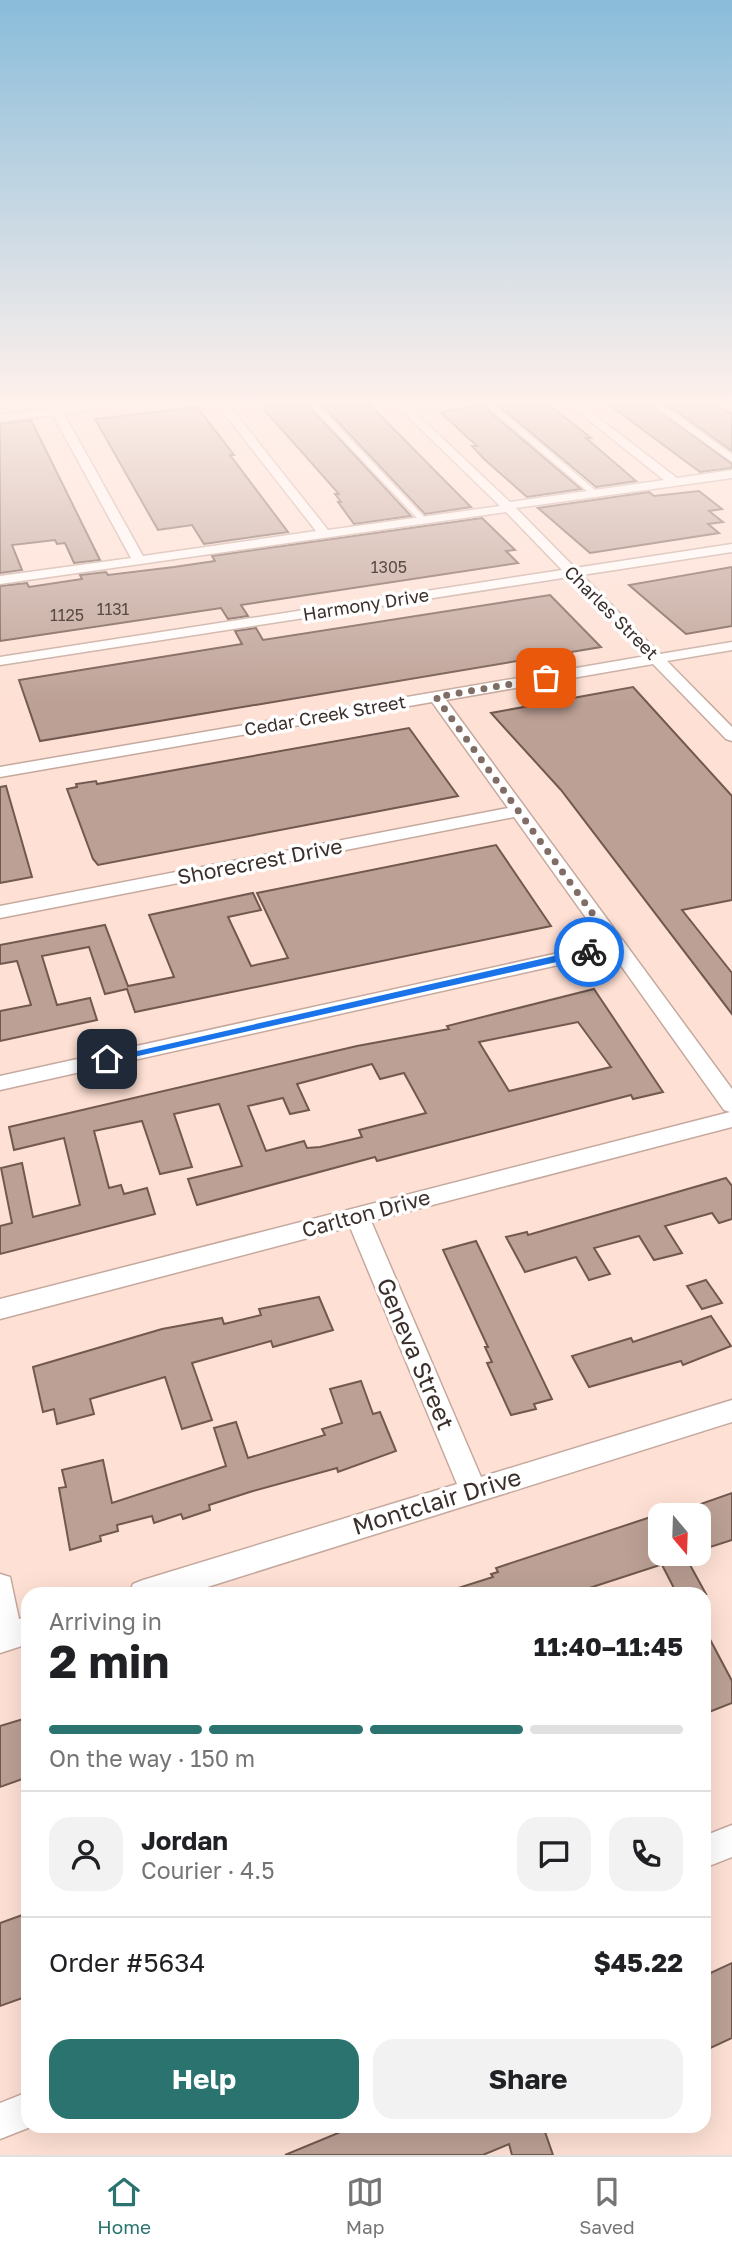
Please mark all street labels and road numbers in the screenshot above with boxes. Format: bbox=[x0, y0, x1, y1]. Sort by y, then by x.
street label: Charles Street bbox=[560, 561, 663, 664]
street label: Harmony Drive bbox=[301, 583, 431, 625]
street label: Cedar Creek Street bbox=[242, 690, 407, 740]
street label: Shorecrest Drive bbox=[175, 832, 345, 890]
street label: Carlton Drive bbox=[299, 1183, 433, 1243]
street label: Geneva Street bbox=[371, 1273, 461, 1434]
street label: Montclair Drive bbox=[349, 1461, 524, 1540]

